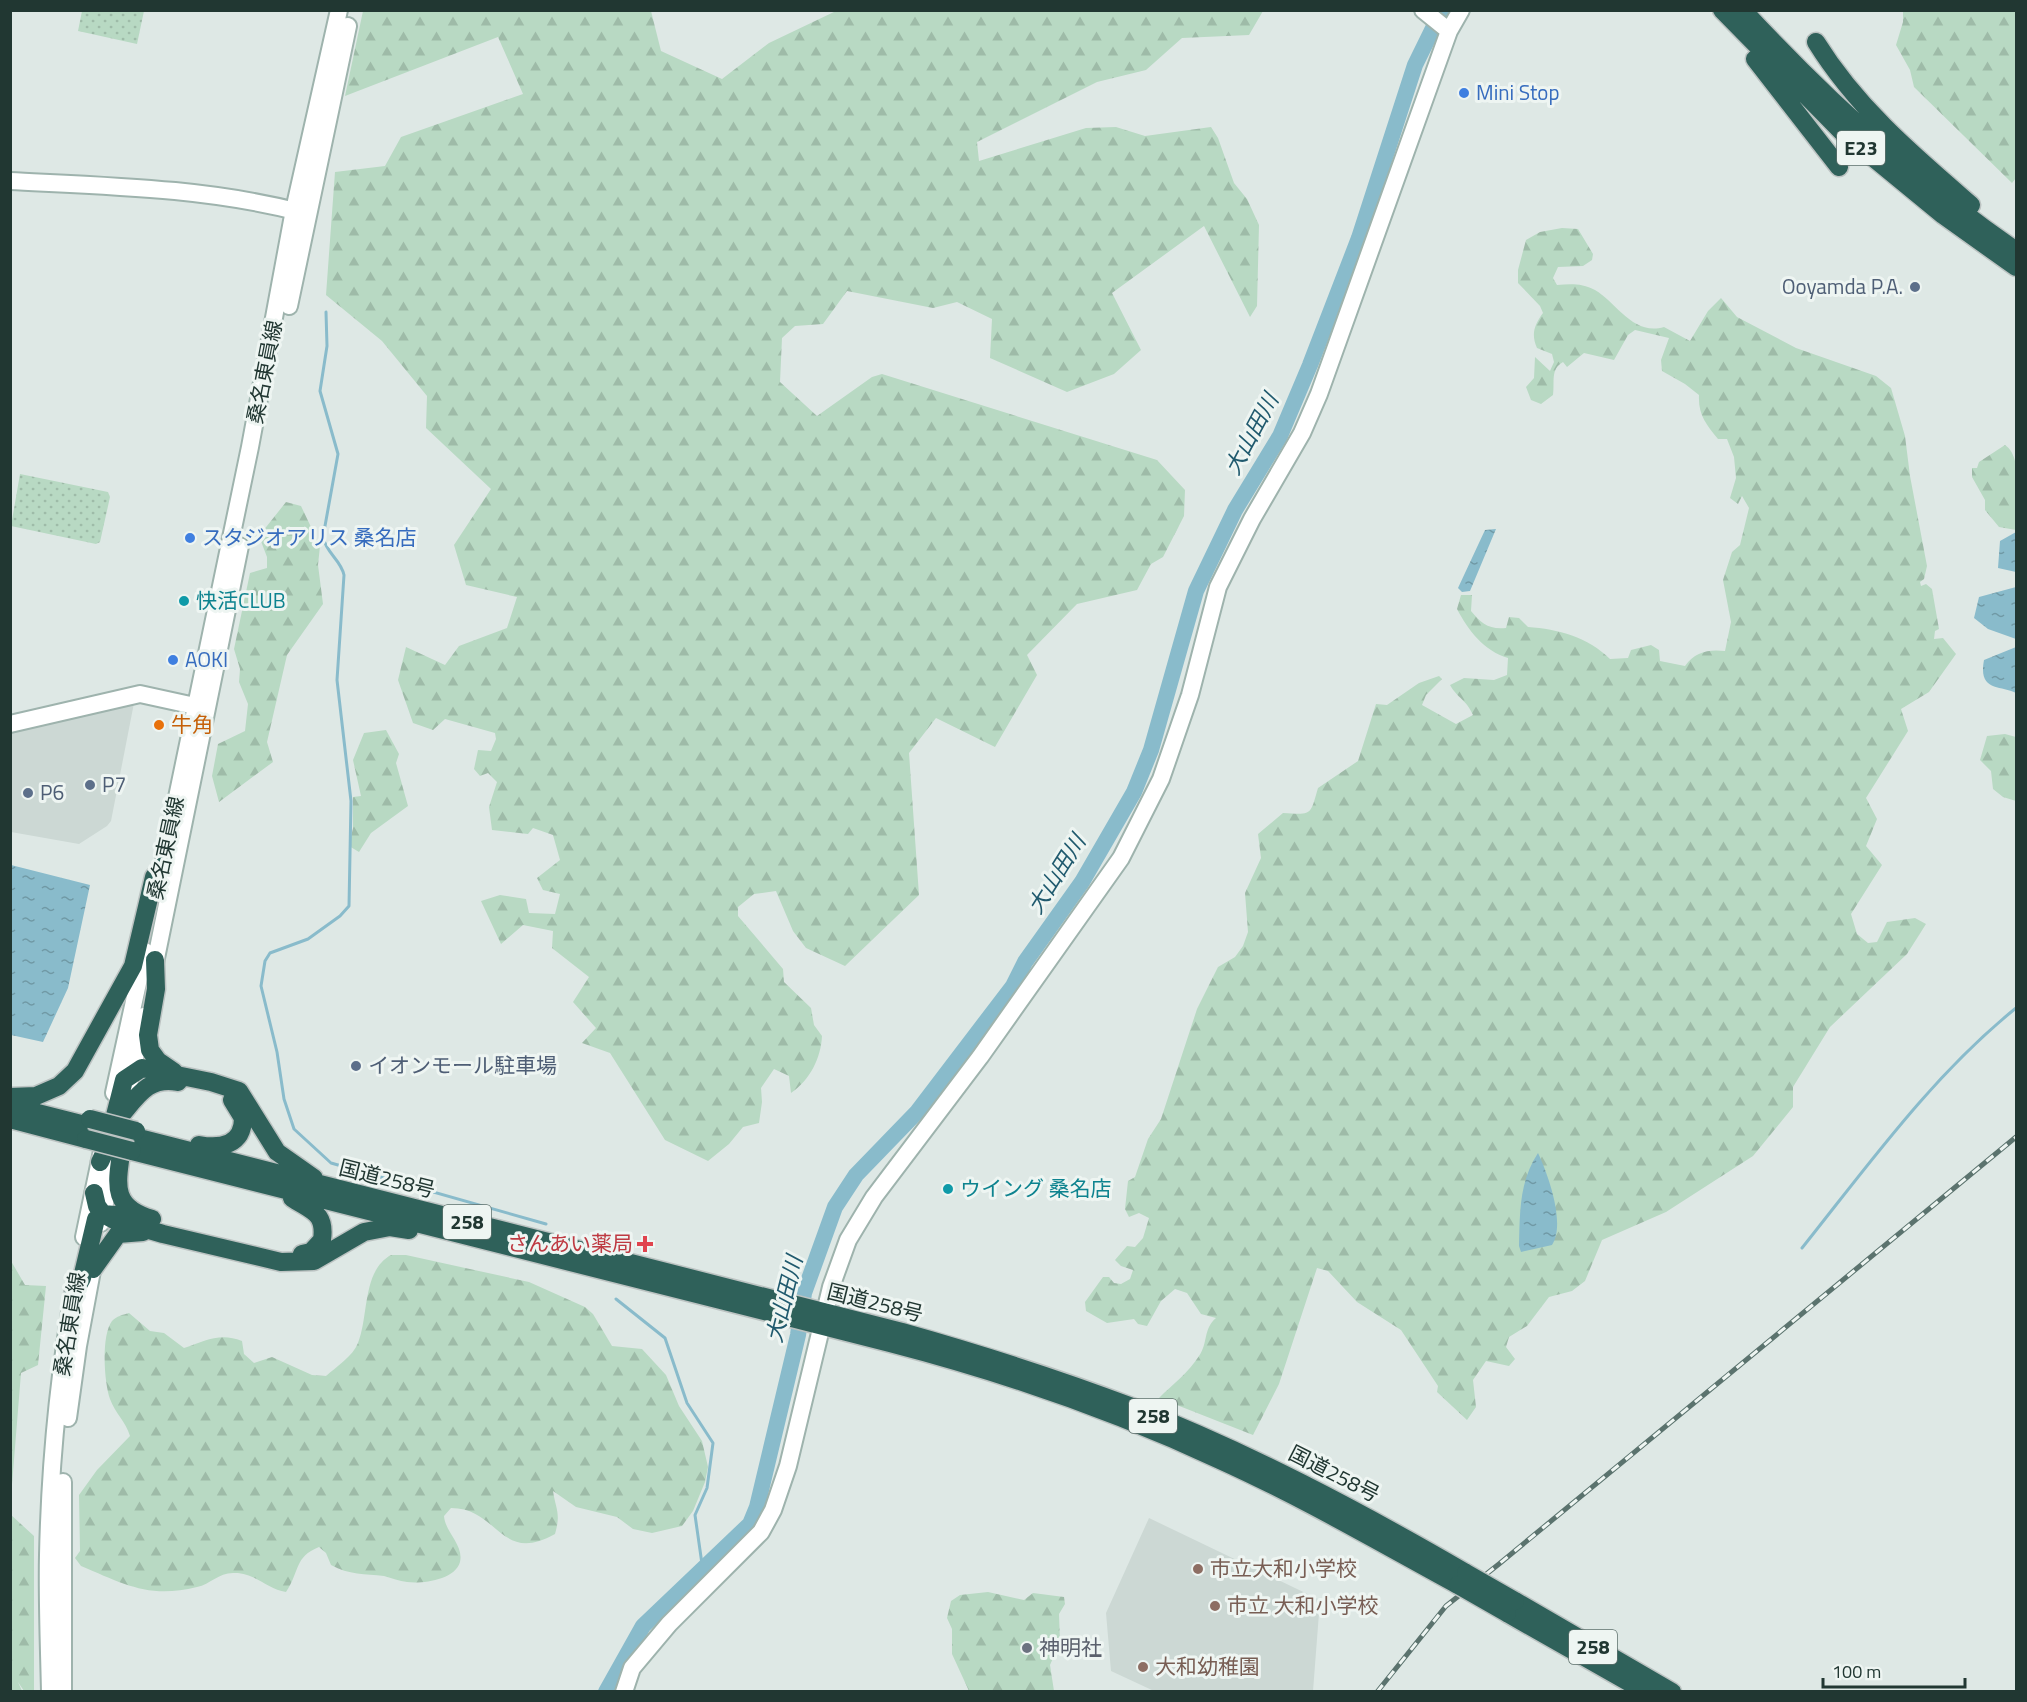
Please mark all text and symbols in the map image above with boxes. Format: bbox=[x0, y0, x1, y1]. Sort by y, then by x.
place label: Mini Stop bbox=[1476, 76, 1559, 108]
marker: Mini Stop bbox=[1457, 86, 1471, 100]
road number: E23 bbox=[1837, 131, 1885, 165]
place label: Ooyamda P.A. bbox=[1782, 270, 1903, 302]
marker: Ooyamda P.A. bbox=[1908, 280, 1922, 294]
street label: 桑名東員線 bbox=[238, 317, 290, 426]
water label: 大山田川 bbox=[1215, 385, 1288, 481]
place label: スタジオアリス 桑名店 bbox=[202, 521, 417, 553]
marker: スタジオアリス 桑名店 bbox=[183, 531, 197, 545]
place label: 快活CLUB bbox=[196, 584, 286, 616]
marker: 快活CLUB bbox=[177, 594, 191, 608]
place label: AOKI bbox=[185, 643, 228, 675]
marker: AOKI bbox=[166, 653, 180, 667]
place label: 牛角 bbox=[171, 708, 213, 740]
marker: 牛角 bbox=[152, 718, 166, 732]
place label: P7 bbox=[102, 768, 126, 800]
place label: P6 bbox=[40, 776, 64, 808]
marker: P7 bbox=[83, 778, 97, 792]
marker: P6 bbox=[21, 786, 35, 800]
street label: 桑名東員線 bbox=[138, 793, 192, 902]
water label: 大山田川 bbox=[1018, 826, 1095, 920]
place label: イオンモール駐車場 bbox=[368, 1049, 557, 1081]
marker: イオンモール駐車場 bbox=[349, 1059, 363, 1073]
street label: 国道258号 bbox=[336, 1151, 439, 1205]
place label: ウイング 桑名店 bbox=[960, 1172, 1112, 1204]
marker: ウイング 桑名店 bbox=[941, 1182, 955, 1196]
road number: 258 bbox=[443, 1205, 491, 1239]
place label: さんあい薬局 bbox=[507, 1227, 633, 1259]
marker: さんあい薬局 bbox=[638, 1237, 652, 1251]
water label: 大山田川 bbox=[757, 1250, 812, 1346]
street label: 桑名東員線 bbox=[45, 1269, 93, 1378]
street label: 国道258号 bbox=[824, 1275, 927, 1329]
road number: 258 bbox=[1129, 1399, 1177, 1433]
street label: 国道258号 bbox=[1283, 1437, 1386, 1510]
place label: 市立大和小学校 bbox=[1210, 1552, 1357, 1584]
marker: 市立大和小学校 bbox=[1191, 1562, 1205, 1576]
place label: 市立 大和小学校 bbox=[1227, 1589, 1379, 1621]
marker: 市立 大和小学校 bbox=[1208, 1599, 1222, 1613]
road number: 258 bbox=[1569, 1630, 1617, 1664]
place label: 神明社 bbox=[1039, 1631, 1102, 1663]
marker: 神明社 bbox=[1020, 1641, 1034, 1655]
place label: 大和幼稚園 bbox=[1155, 1650, 1260, 1682]
scale bar bbox=[1823, 1651, 1966, 1689]
text: 100 m bbox=[1832, 1658, 1881, 1685]
marker: 大和幼稚園 bbox=[1136, 1660, 1150, 1674]

